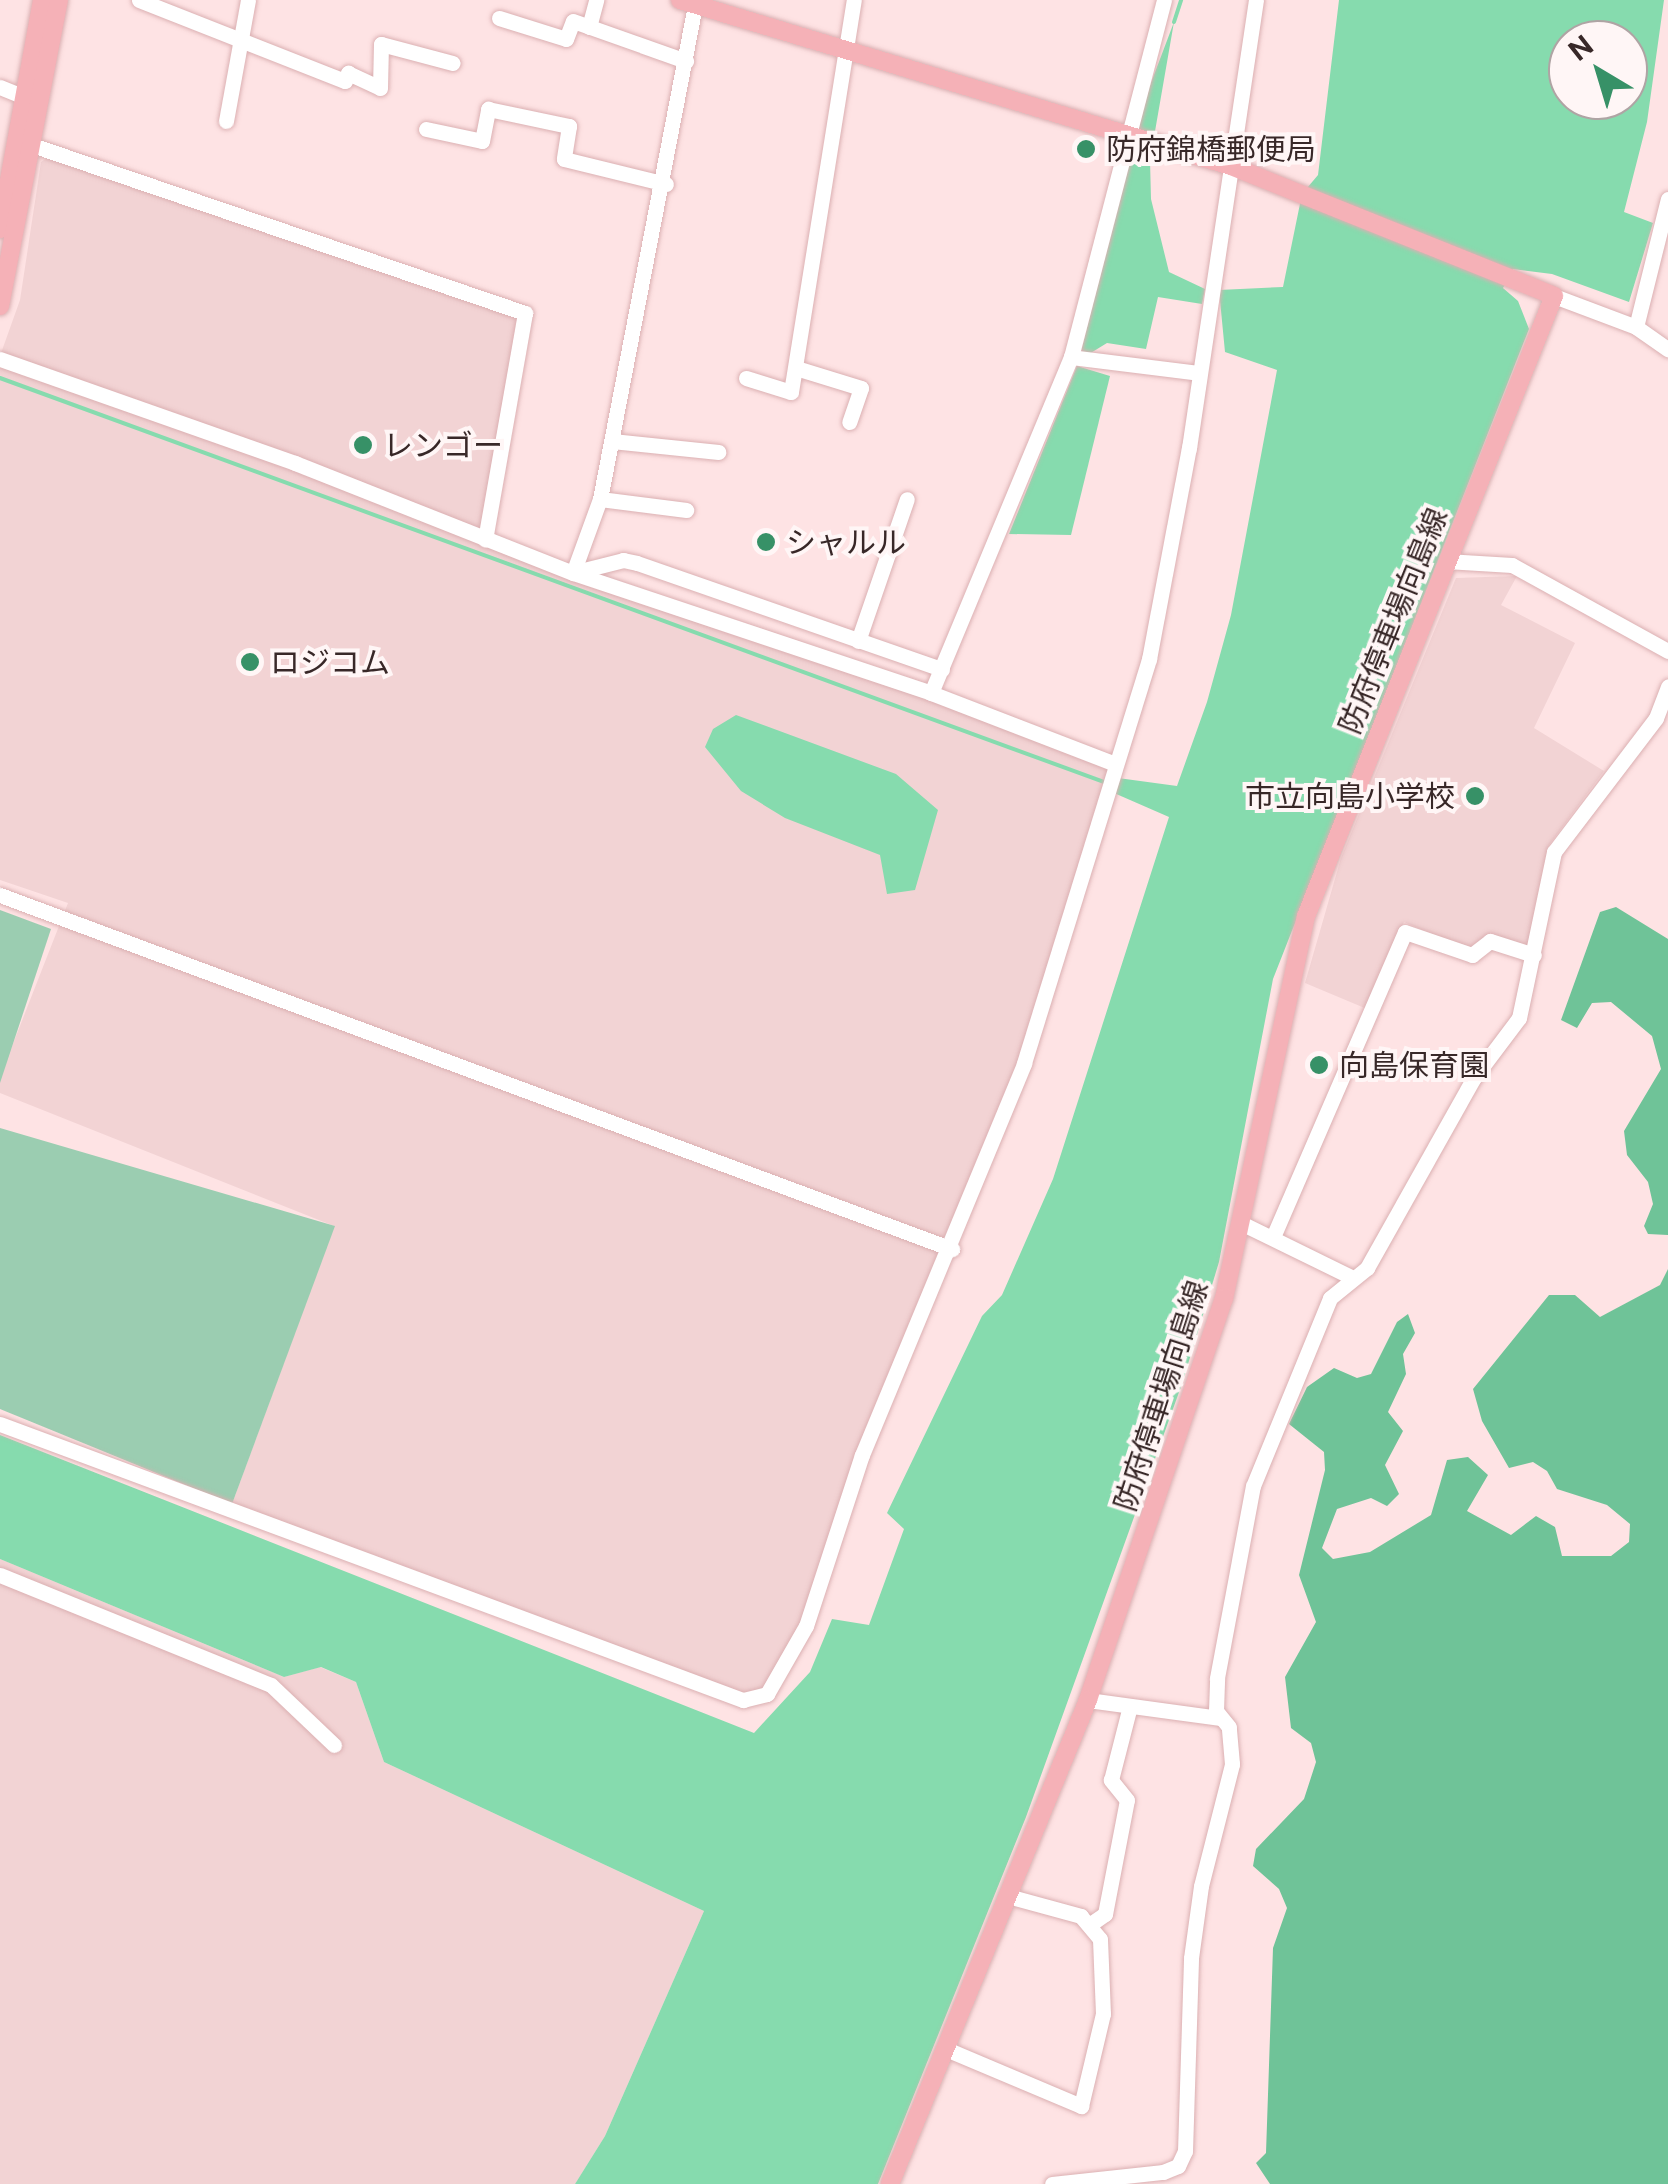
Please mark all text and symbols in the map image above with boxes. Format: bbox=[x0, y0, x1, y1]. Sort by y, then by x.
north arrow bbox=[1548, 20, 1648, 120]
text: N bbox=[1562, 28, 1599, 67]
place label: 防府錦橋郵便局 bbox=[1106, 131, 1316, 167]
marker: 防府錦橋郵便局 bbox=[1075, 138, 1097, 160]
place label: レンゴー bbox=[383, 427, 503, 463]
marker: レンゴー bbox=[352, 434, 374, 456]
street label: 防府停車場向島線 bbox=[1331, 503, 1455, 739]
place label: シャルル bbox=[786, 524, 906, 560]
marker: シャルル bbox=[755, 531, 777, 553]
place label: ロジコム bbox=[270, 644, 390, 680]
marker: ロジコム bbox=[239, 651, 261, 673]
place label: 市立向島小学校 bbox=[1245, 778, 1455, 814]
marker: 市立向島小学校 bbox=[1464, 785, 1486, 807]
place label: 向島保育園 bbox=[1339, 1047, 1489, 1083]
marker: 向島保育園 bbox=[1308, 1054, 1330, 1076]
street label: 防府停車場向島線 bbox=[1107, 1276, 1215, 1516]

